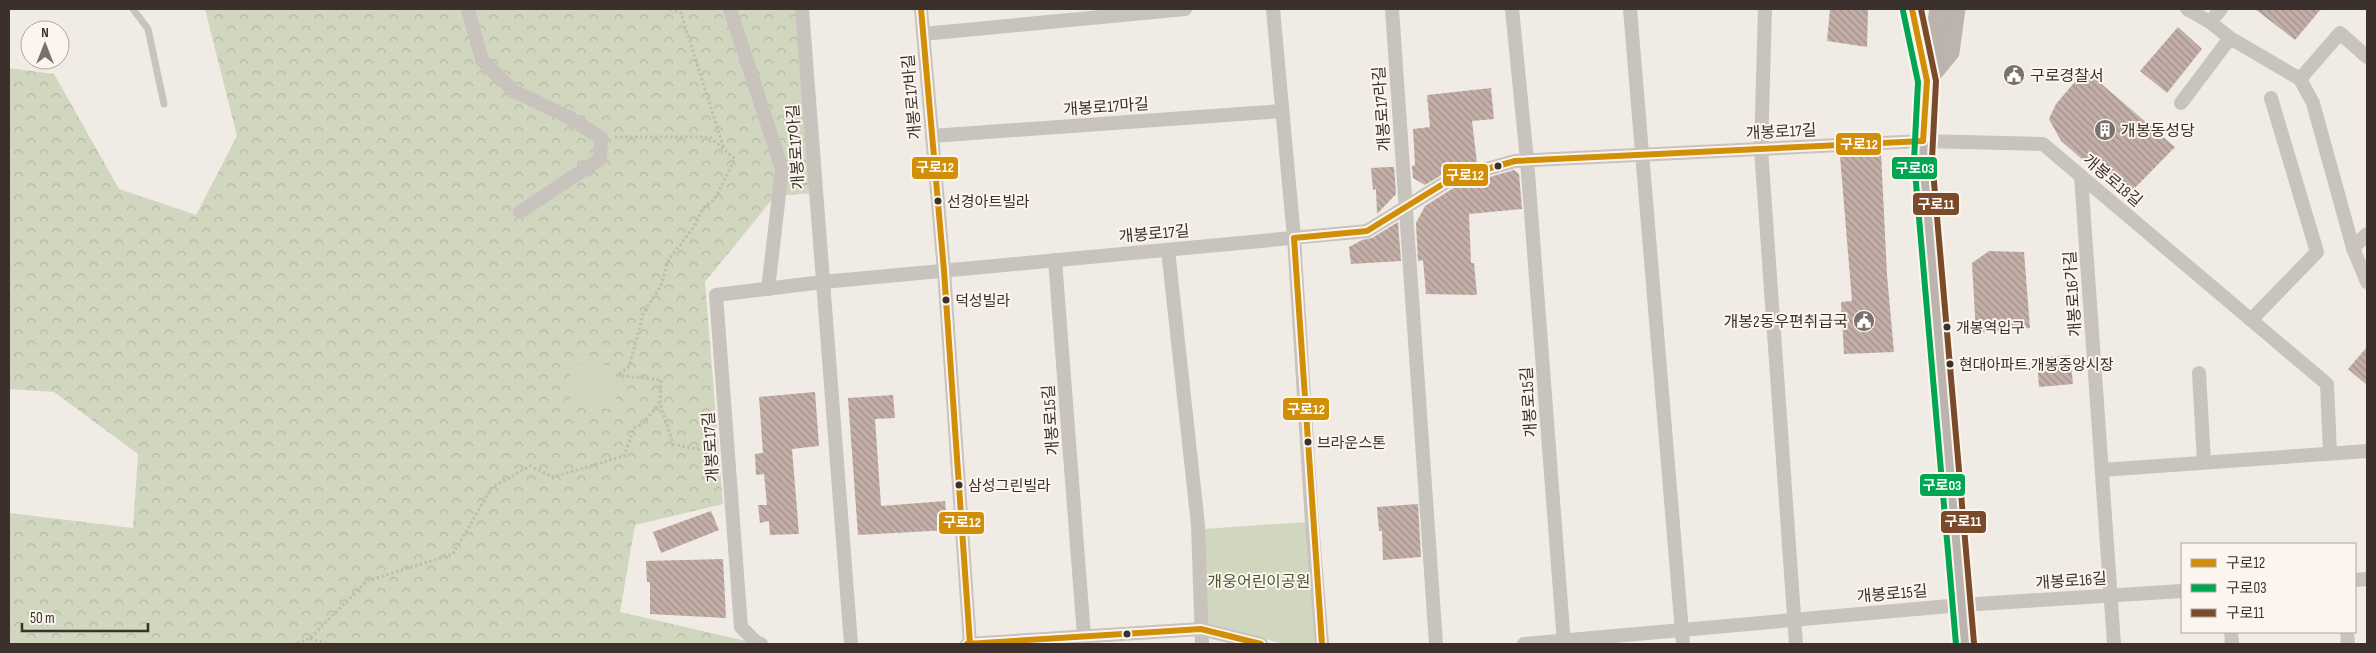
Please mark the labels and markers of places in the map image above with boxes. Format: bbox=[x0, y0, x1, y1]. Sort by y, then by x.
public building icon: 구로경찰서 bbox=[2002, 63, 2026, 87]
place label: 구로경찰서 bbox=[2030, 67, 2104, 86]
building icon: 개봉동성당 bbox=[2093, 118, 2117, 142]
place label: 개봉동성당 bbox=[2121, 122, 2195, 141]
unlabelled marker bbox=[1493, 161, 1503, 171]
place label: 선경아트빌라 bbox=[947, 193, 1030, 212]
marker: 선경아트빌라 bbox=[933, 196, 943, 206]
place label: 덕성빌라 bbox=[955, 292, 1010, 311]
marker: 덕성빌라 bbox=[941, 295, 951, 305]
public building icon: 개봉2동우편취급국 bbox=[1852, 309, 1876, 333]
place label: 개봉2동우편취급국 bbox=[1724, 313, 1848, 332]
place label: 개봉역입구 bbox=[1956, 319, 2025, 338]
marker: 개봉역입구 bbox=[1942, 322, 1952, 332]
place label: 현대아파트.개봉중앙시장 bbox=[1959, 356, 2114, 375]
marker: 현대아파트.개봉중앙시장 bbox=[1945, 359, 1955, 369]
place label: 브라운스톤 bbox=[1317, 434, 1386, 453]
marker: 브라운스톤 bbox=[1303, 437, 1313, 447]
place label: 삼성그린빌라 bbox=[968, 477, 1051, 496]
marker: 삼성그린빌라 bbox=[954, 480, 964, 490]
unlabelled marker bbox=[1122, 629, 1132, 639]

